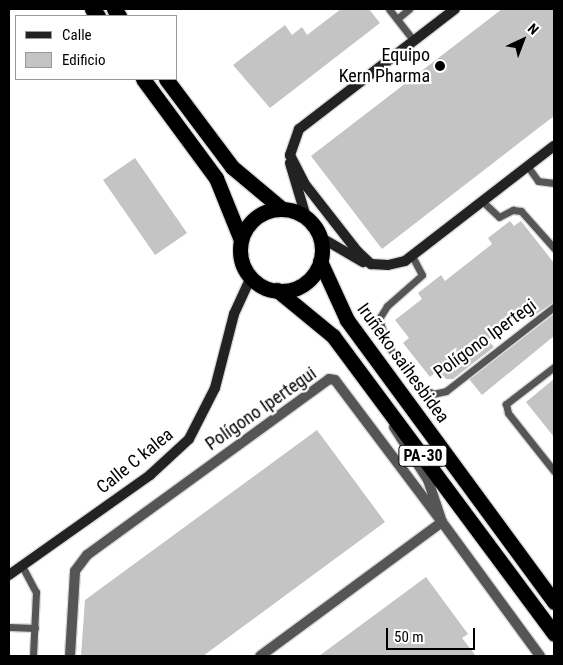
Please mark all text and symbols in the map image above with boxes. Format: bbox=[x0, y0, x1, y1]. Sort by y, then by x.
legend bbox=[15, 15, 178, 80]
north arrow bbox=[498, 15, 548, 65]
text: N bbox=[525, 20, 542, 38]
text: Calle bbox=[62, 26, 92, 44]
place label: Equipo Kern Pharma bbox=[339, 45, 430, 88]
text: Edificio bbox=[62, 51, 105, 69]
marker: Equipo Kern Pharma bbox=[434, 60, 446, 72]
street label: Polígono Ipertegi bbox=[429, 295, 541, 383]
street label: Iruñeko saihesbidea bbox=[352, 299, 454, 427]
street label: Polígono Ipertegui bbox=[201, 363, 321, 455]
street label: Calle C kalea bbox=[92, 424, 178, 498]
road number: PA-30 bbox=[398, 442, 448, 470]
scale bar bbox=[388, 618, 477, 650]
text: 50 m bbox=[394, 628, 424, 646]

